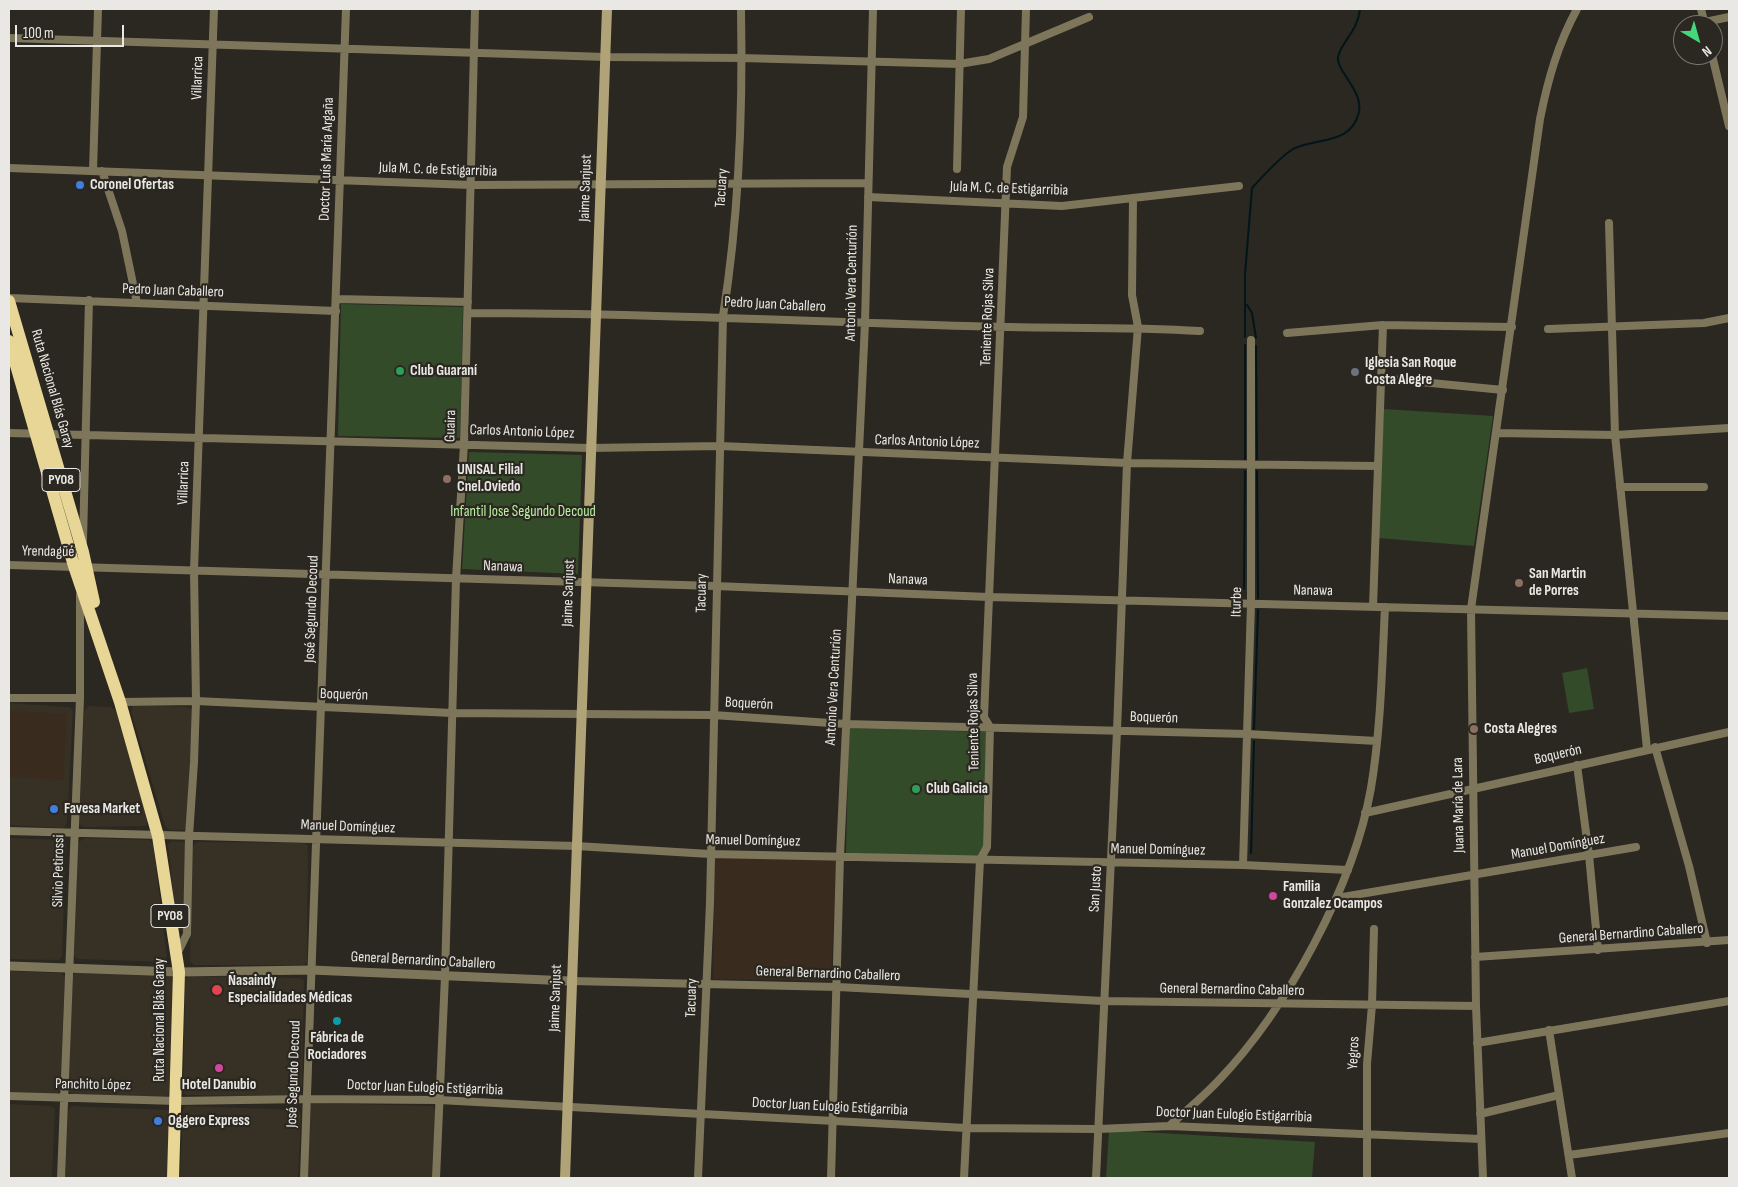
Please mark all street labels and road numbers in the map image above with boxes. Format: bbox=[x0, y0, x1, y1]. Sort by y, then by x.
street label: Villarrica bbox=[188, 56, 208, 100]
street label: Doctor Luís María Argaña bbox=[316, 97, 338, 221]
street label: Jaime Sanjust bbox=[576, 154, 596, 222]
street label: Jula M. C. de Estigarribia bbox=[379, 159, 497, 181]
street label: Tacuary bbox=[712, 168, 732, 208]
street label: Jula M. C. de Estigarribia bbox=[950, 178, 1068, 200]
street label: Antonio Vera Centurión bbox=[842, 225, 862, 341]
street label: Teniente Rojas Silva bbox=[977, 268, 999, 366]
street label: Pedro Juan Caballero bbox=[122, 280, 224, 302]
street label: Pedro Juan Caballero bbox=[724, 293, 826, 317]
street label: Ruta Nacional Blás Garay bbox=[26, 327, 78, 451]
street label: Guaira bbox=[441, 410, 461, 442]
street label: Carlos Antonio López bbox=[469, 421, 575, 443]
street label: Carlos Antonio López bbox=[874, 431, 980, 453]
street label: Villarrica bbox=[174, 461, 194, 505]
road number: PY08 bbox=[42, 468, 80, 492]
street label: Yrendagüé bbox=[22, 543, 74, 561]
street label: José Segundo Decoud bbox=[301, 555, 323, 663]
street label: Nanawa bbox=[483, 557, 523, 577]
street label: Jaime Sanjust bbox=[559, 559, 579, 627]
street label: Nanawa bbox=[888, 570, 928, 590]
street label: Tacuary bbox=[693, 573, 711, 613]
street label: Nanawa bbox=[1293, 582, 1333, 600]
street label: Iturbe bbox=[1228, 587, 1246, 617]
street label: Antonio Vera Centurión bbox=[822, 628, 846, 746]
street label: Teniente Rojas Silva bbox=[964, 673, 984, 771]
street label: Boquerón bbox=[320, 685, 368, 705]
street label: Boquerón bbox=[724, 694, 774, 714]
street label: Boquerón bbox=[1130, 708, 1178, 728]
street label: Boquerón bbox=[1533, 741, 1583, 769]
street label: Juana María de Lara bbox=[1449, 757, 1469, 853]
street label: Manuel Domínguez bbox=[300, 816, 396, 838]
street label: Manuel Domínguez bbox=[1510, 830, 1606, 864]
street label: Manuel Domínguez bbox=[706, 831, 800, 851]
street label: Silvio Petirossi bbox=[49, 835, 69, 907]
street label: Manuel Domínguez bbox=[1111, 840, 1205, 860]
street label: San Justo bbox=[1086, 865, 1106, 913]
road number: PY08 bbox=[151, 904, 189, 928]
street label: General Bernardino Caballero bbox=[1558, 920, 1704, 948]
street label: General Bernardino Caballero bbox=[350, 948, 496, 974]
street label: Ruta Nacional Blás Garay bbox=[151, 958, 169, 1082]
street label: General Bernardino Caballero bbox=[755, 962, 901, 986]
street label: Jaime Sanjust bbox=[546, 964, 566, 1032]
street label: Tacuary bbox=[682, 978, 702, 1018]
street label: General Bernardino Caballero bbox=[1159, 980, 1305, 1000]
street label: José Segundo Decoud bbox=[283, 1020, 305, 1128]
street label: Yegros bbox=[1344, 1036, 1364, 1070]
street label: Panchito López bbox=[55, 1075, 131, 1095]
street label: Doctor Juan Eulogio Estigarribia bbox=[347, 1076, 503, 1100]
street label: Doctor Juan Eulogio Estigarribia bbox=[751, 1094, 909, 1120]
street label: Doctor Juan Eulogio Estigarribia bbox=[1156, 1103, 1312, 1127]

